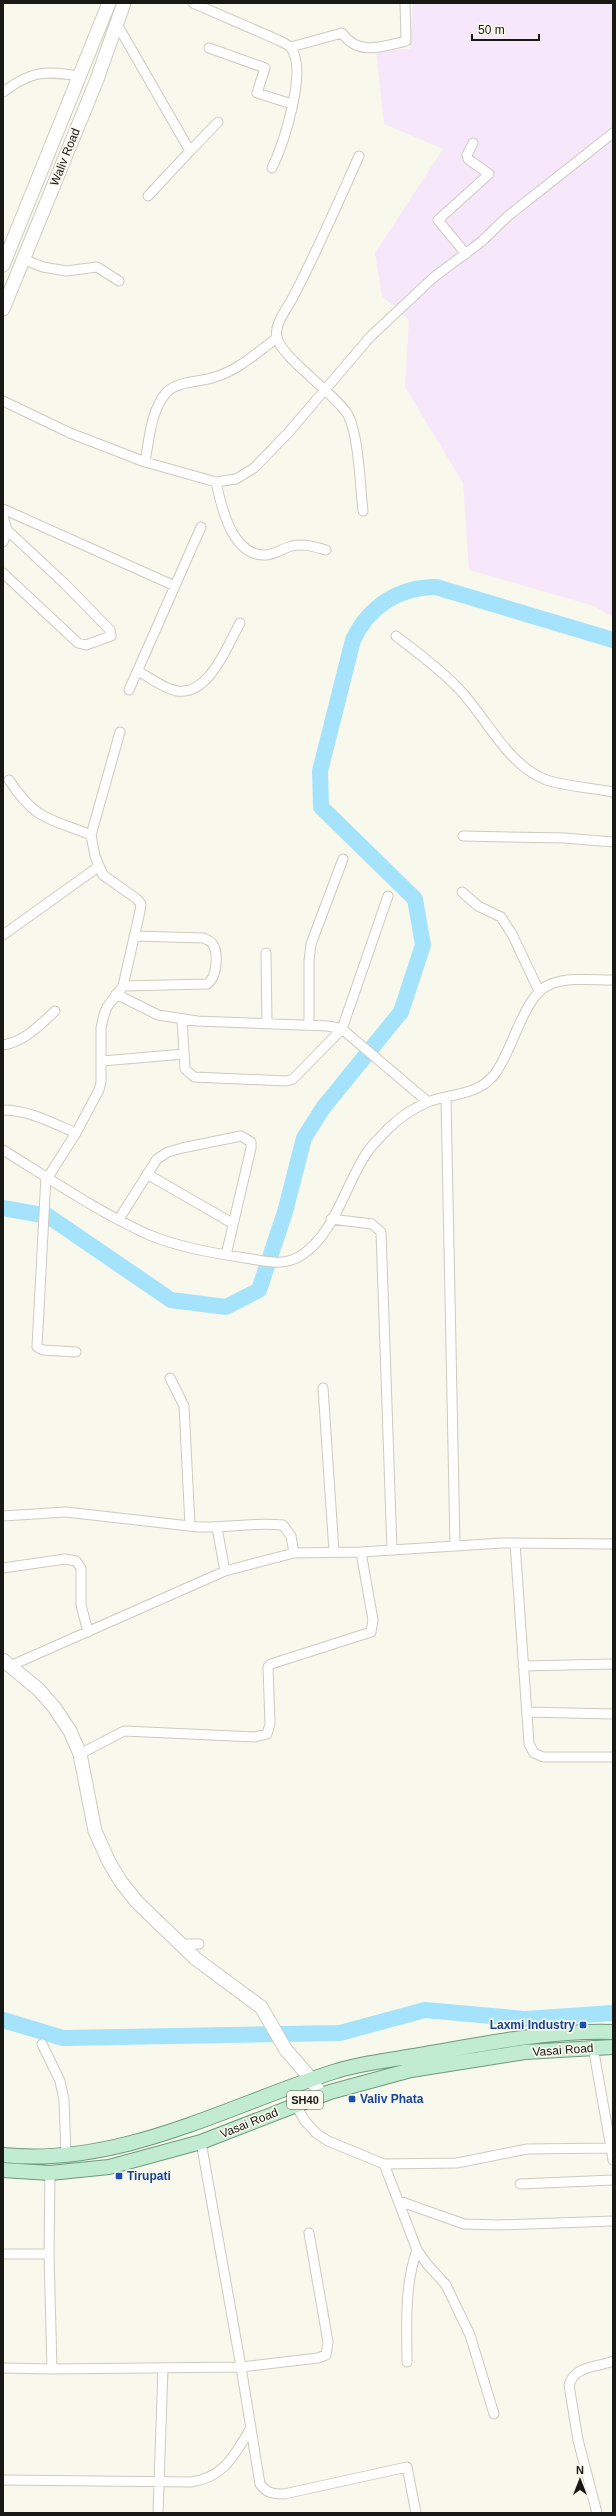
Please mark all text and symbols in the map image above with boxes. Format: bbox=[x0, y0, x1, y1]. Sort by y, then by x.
scale bar bbox=[472, 16, 539, 42]
text: 50 m bbox=[478, 23, 505, 37]
street label: Waliv Road bbox=[47, 126, 83, 188]
place label: Laxmi Industry bbox=[490, 2018, 575, 2032]
marker: Laxmi Industry bbox=[578, 2020, 588, 2030]
street label: Vasai Road bbox=[532, 2041, 594, 2059]
road number: SH40 bbox=[287, 2091, 323, 2109]
place label: Valiv Phata bbox=[360, 2092, 424, 2106]
marker: Valiv Phata bbox=[347, 2094, 357, 2104]
street label: Vasai Road bbox=[218, 2105, 280, 2141]
place label: Tirupati bbox=[127, 2169, 171, 2183]
marker: Tirupati bbox=[114, 2171, 124, 2181]
north arrow bbox=[560, 2460, 600, 2500]
text: N bbox=[576, 2464, 584, 2476]

